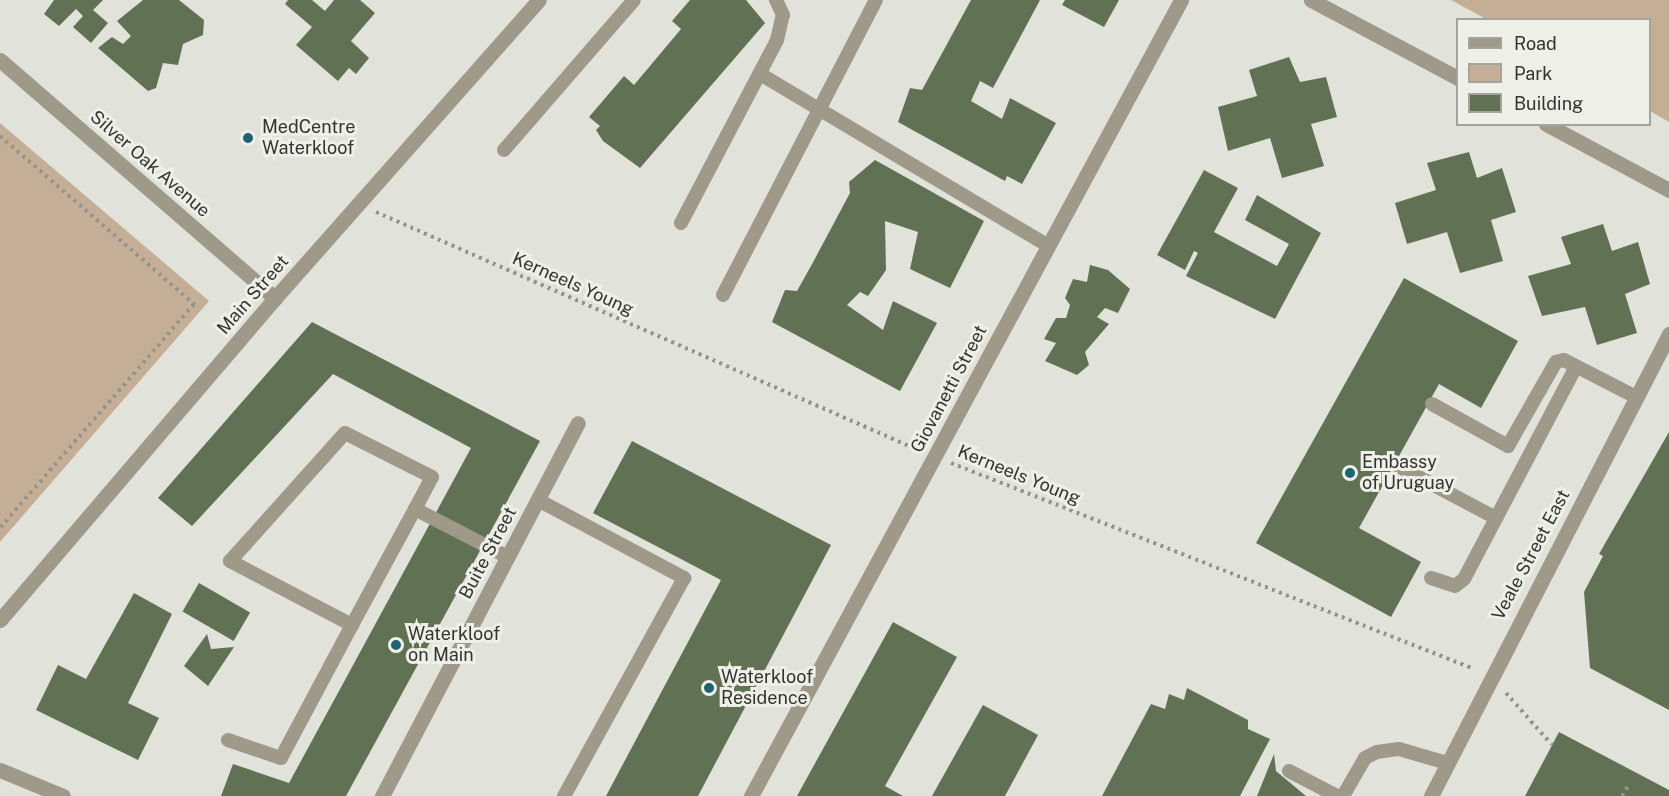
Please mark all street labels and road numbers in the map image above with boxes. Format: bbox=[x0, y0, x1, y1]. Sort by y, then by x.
street label: Silver Oak Avenue bbox=[86, 106, 214, 222]
street label: Kerneels Young bbox=[509, 248, 637, 320]
street label: Main Street bbox=[213, 251, 293, 339]
street label: Giovanetti Street bbox=[906, 322, 992, 456]
street label: Kerneels Young bbox=[954, 441, 1084, 509]
street label: Veale Street East bbox=[1488, 486, 1574, 624]
street label: Buite Street bbox=[455, 503, 521, 603]

